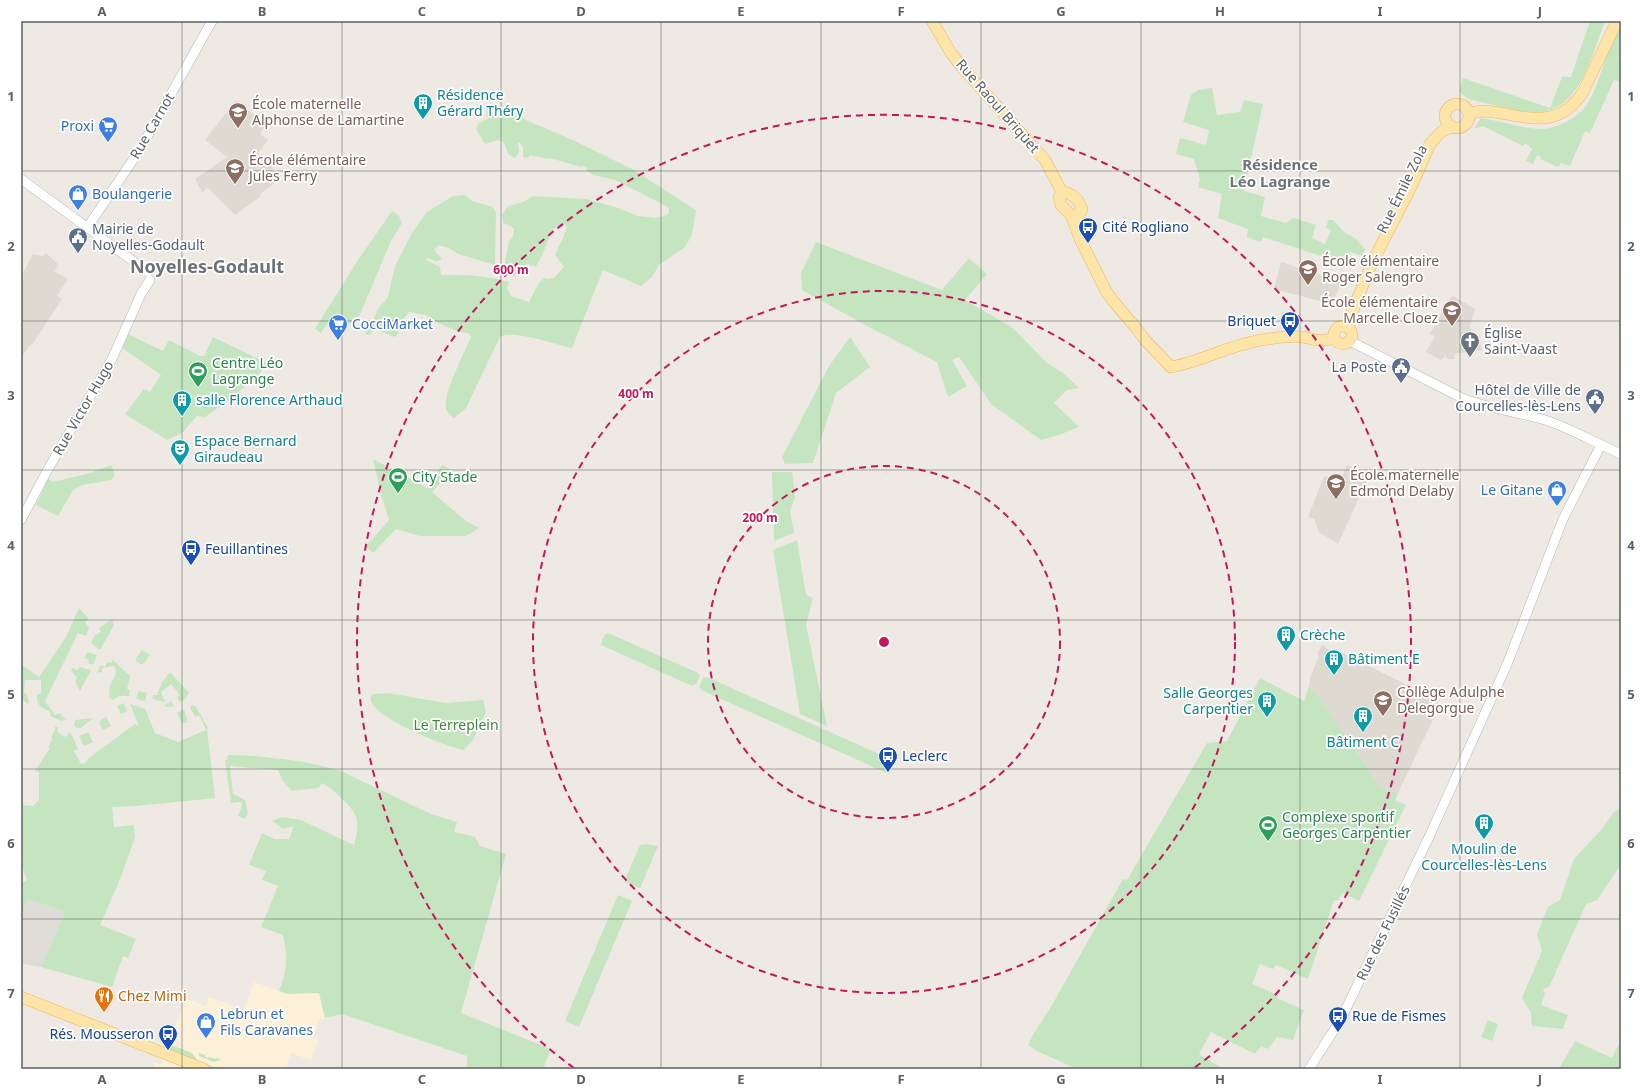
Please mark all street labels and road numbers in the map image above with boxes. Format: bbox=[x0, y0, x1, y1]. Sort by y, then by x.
street label: Rue Raoul Briquet bbox=[952, 55, 1044, 157]
street label: Rue Carnot bbox=[125, 89, 178, 162]
street label: Rue Émile Zola bbox=[1372, 141, 1431, 236]
street label: Rue Victor Hugo bbox=[48, 357, 117, 459]
street label: Rue des Fusillés bbox=[1351, 882, 1414, 984]

